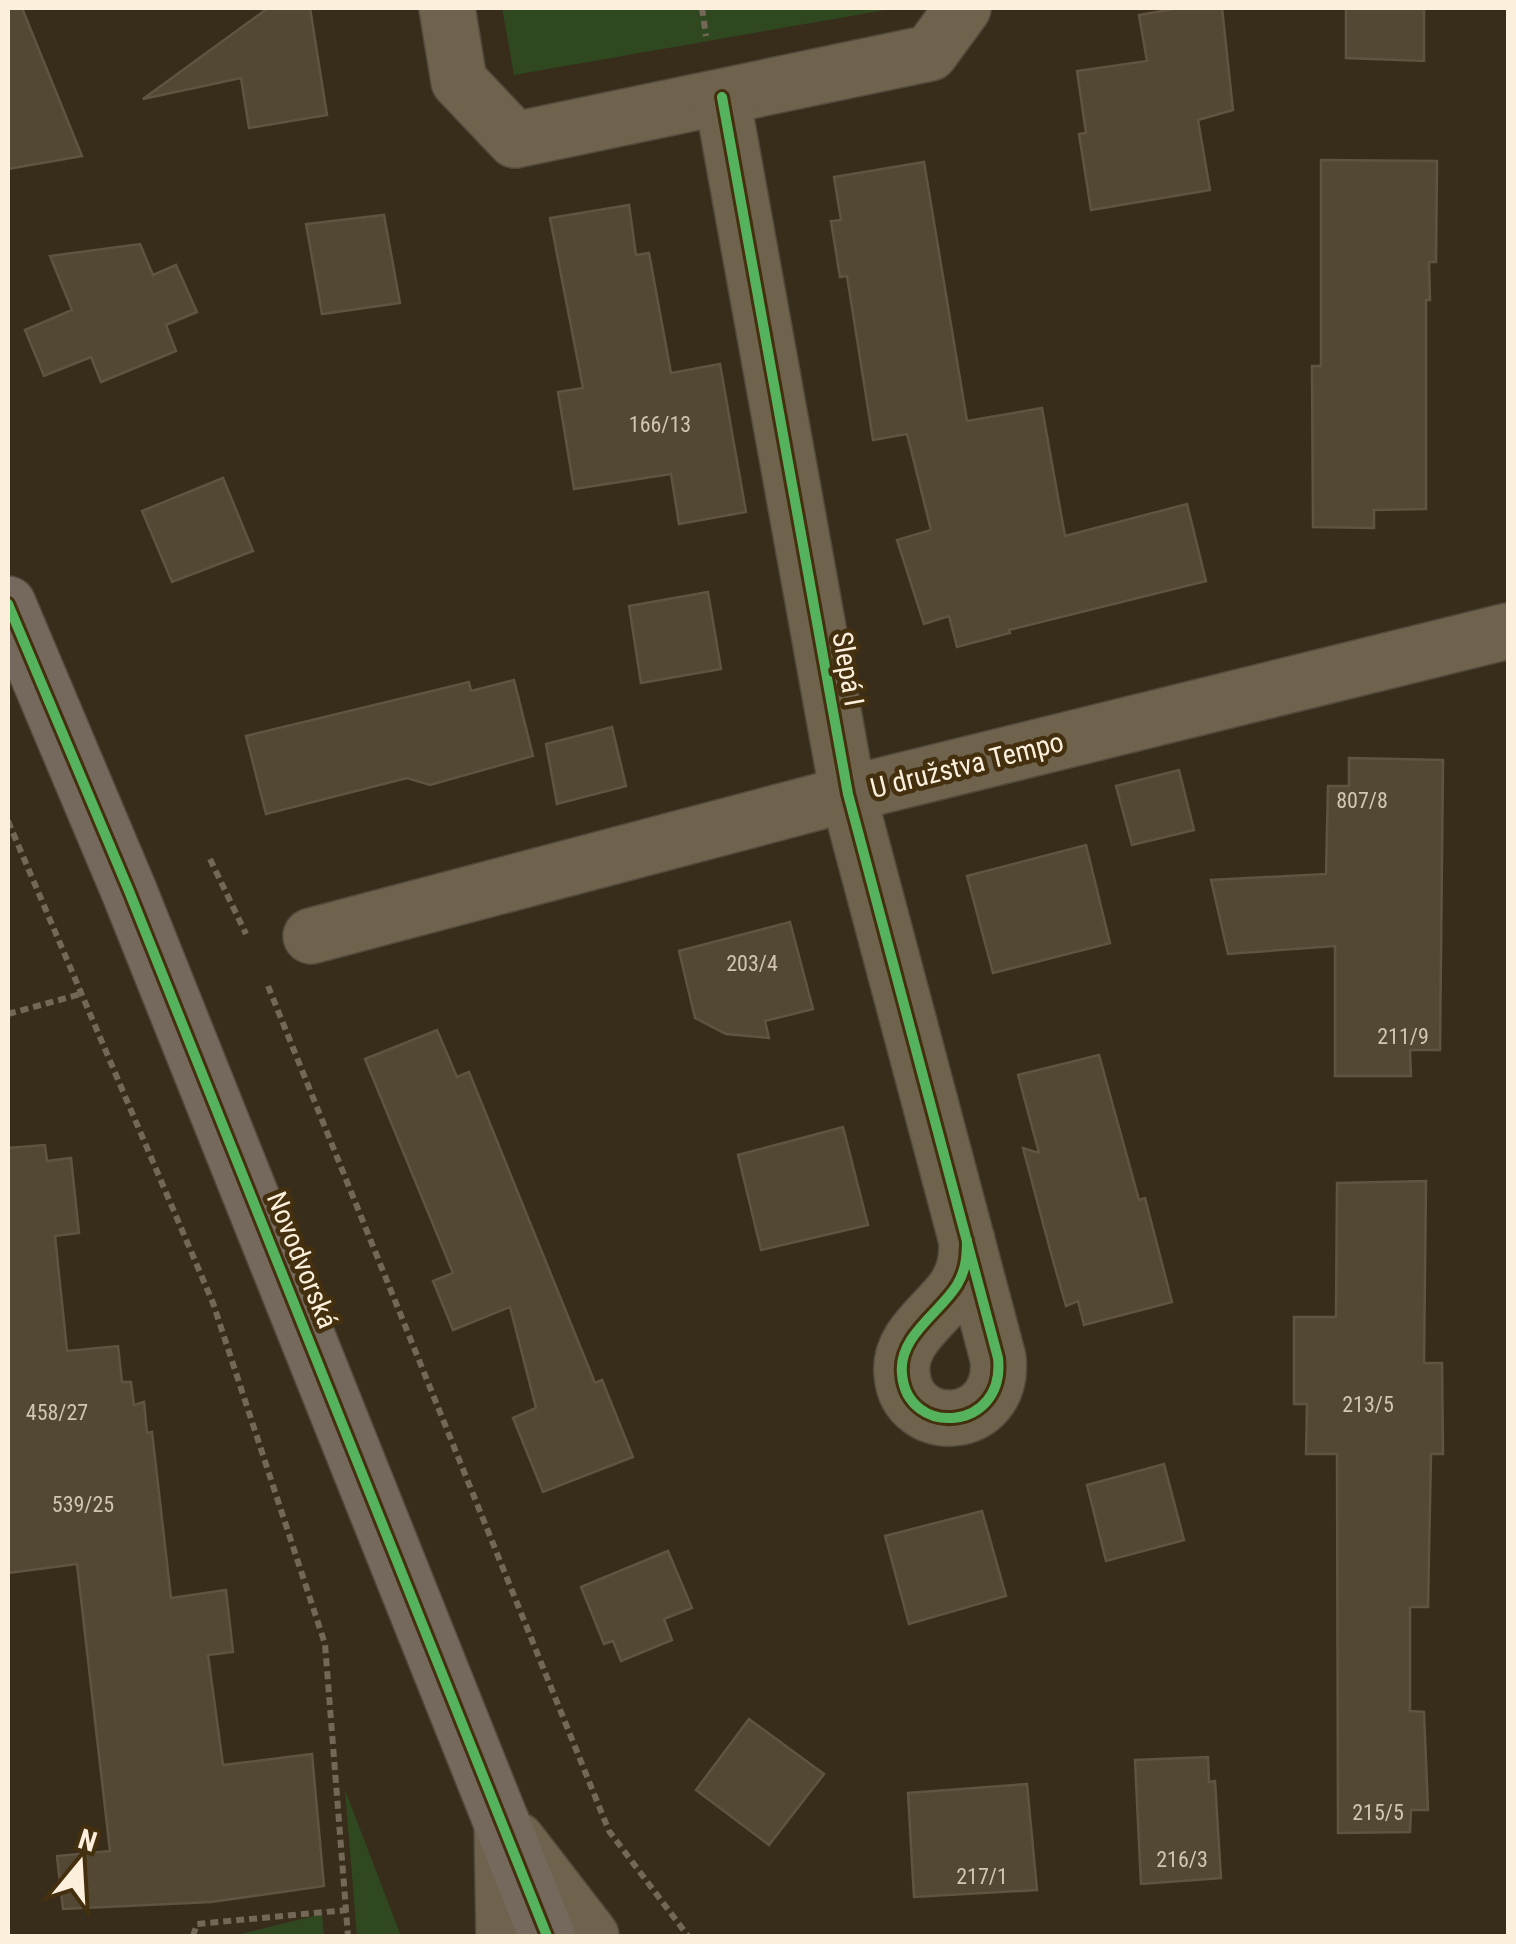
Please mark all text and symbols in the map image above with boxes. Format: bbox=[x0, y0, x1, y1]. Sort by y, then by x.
house number: 166/13 bbox=[629, 412, 691, 437]
street label: Slepá I bbox=[825, 629, 871, 709]
street label: U družstva Tempo bbox=[867, 725, 1067, 805]
house number: 807/8 bbox=[1336, 788, 1388, 813]
house number: 203/4 bbox=[726, 951, 778, 976]
house number: 211/9 bbox=[1377, 1024, 1429, 1049]
street label: Novodvorská bbox=[260, 1187, 344, 1333]
house number: 213/5 bbox=[1342, 1392, 1394, 1417]
house number: 458/27 bbox=[26, 1400, 88, 1425]
house number: 539/25 bbox=[52, 1492, 114, 1517]
house number: 215/5 bbox=[1352, 1800, 1404, 1825]
north arrow bbox=[30, 1814, 130, 1914]
text: N bbox=[74, 1822, 101, 1859]
house number: 216/3 bbox=[1156, 1847, 1208, 1872]
house number: 217/1 bbox=[956, 1864, 1008, 1889]

